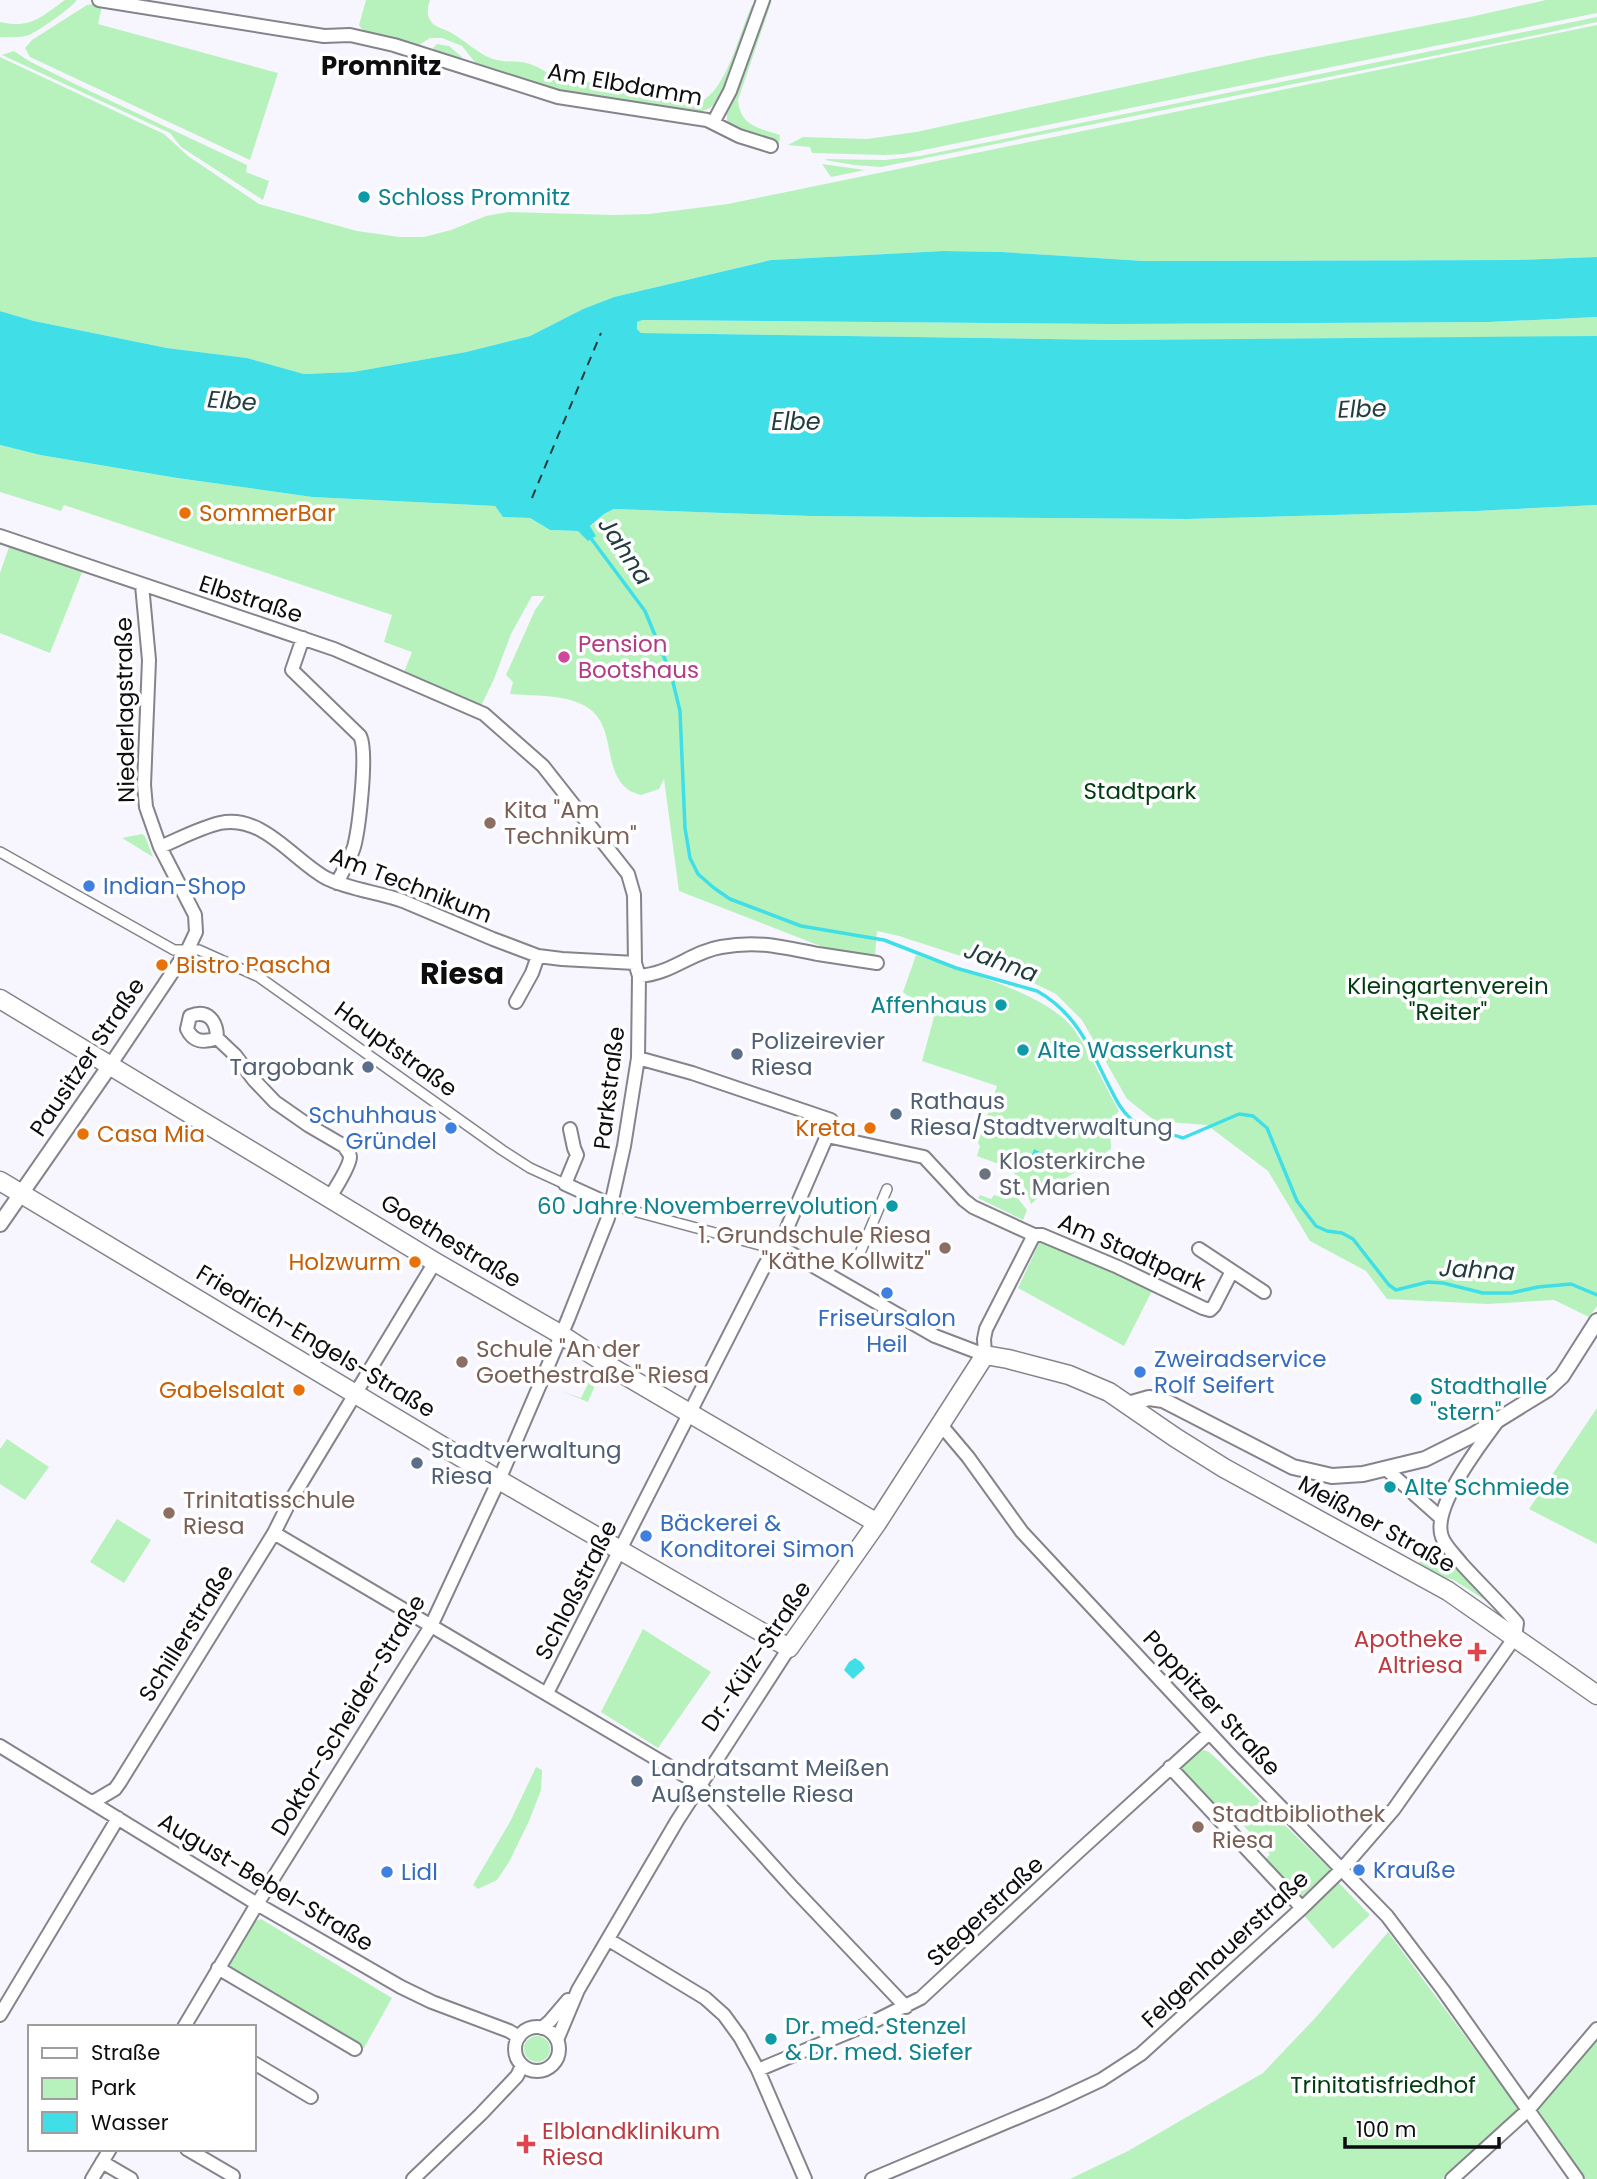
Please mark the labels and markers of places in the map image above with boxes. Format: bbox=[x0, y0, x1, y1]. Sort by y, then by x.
place label: Schloss Promnitz bbox=[378, 181, 570, 213]
marker: Schloss Promnitz bbox=[356, 189, 372, 205]
place label: SommerBar bbox=[199, 497, 336, 529]
marker: SommerBar bbox=[177, 505, 193, 521]
place label: Pension Bootshaus bbox=[578, 628, 699, 686]
marker: Pension Bootshaus bbox=[556, 649, 572, 665]
place label: Kita "Am Technikum" bbox=[504, 794, 637, 852]
marker: Kita "Am Technikum" bbox=[482, 815, 498, 831]
place label: Indian-Shop bbox=[103, 870, 246, 902]
marker: Indian-Shop bbox=[81, 878, 97, 894]
place label: Bistro Pascha bbox=[176, 949, 331, 981]
marker: Bistro Pascha bbox=[154, 957, 170, 973]
place label: Affenhaus bbox=[870, 989, 987, 1021]
marker: Affenhaus bbox=[993, 997, 1009, 1013]
place label: Polizeirevier Riesa bbox=[751, 1025, 885, 1083]
place label: Alte Wasserkunst bbox=[1037, 1034, 1233, 1066]
marker: Alte Wasserkunst bbox=[1015, 1042, 1031, 1058]
marker: Polizeirevier Riesa bbox=[729, 1046, 745, 1062]
place label: Targobank bbox=[230, 1051, 354, 1083]
marker: Targobank bbox=[360, 1059, 376, 1075]
place label: Rathaus Riesa/Stadtverwaltung bbox=[910, 1085, 1173, 1143]
place label: Schuhhaus Gründel bbox=[308, 1099, 437, 1157]
marker: Rathaus Riesa/Stadtverwaltung bbox=[888, 1106, 904, 1122]
place label: Kreta bbox=[795, 1112, 856, 1144]
place label: Casa Mia bbox=[97, 1118, 205, 1150]
marker: Schuhhaus Gründel bbox=[443, 1120, 459, 1136]
marker: Kreta bbox=[862, 1120, 878, 1136]
marker: Casa Mia bbox=[75, 1126, 91, 1142]
place label: Klosterkirche St. Marien bbox=[999, 1145, 1145, 1203]
marker: Klosterkirche St. Marien bbox=[977, 1166, 993, 1182]
place label: 60 Jahre Novemberrevolution bbox=[537, 1190, 878, 1222]
marker: 60 Jahre Novemberrevolution bbox=[884, 1198, 900, 1214]
place label: 1. Grundschule Riesa "Käthe Kollwitz" bbox=[698, 1219, 931, 1277]
marker: 1. Grundschule Riesa "Käthe Kollwitz" bbox=[937, 1240, 953, 1256]
place label: Holzwurm bbox=[288, 1246, 401, 1278]
marker: Holzwurm bbox=[407, 1254, 423, 1270]
marker: Friseursalon Heil bbox=[879, 1285, 895, 1301]
place label: Friseursalon Heil bbox=[818, 1302, 956, 1360]
place label: Schule "An der Goethestraße" Riesa bbox=[476, 1333, 709, 1391]
place label: Zweiradservice Rolf Seifert bbox=[1154, 1343, 1327, 1401]
marker: Schule "An der Goethestraße" Riesa bbox=[454, 1354, 470, 1370]
marker: Zweiradservice Rolf Seifert bbox=[1132, 1364, 1148, 1380]
place label: Stadthalle "stern" bbox=[1430, 1370, 1547, 1428]
place label: Gabelsalat bbox=[159, 1374, 285, 1406]
marker: Gabelsalat bbox=[291, 1382, 307, 1398]
marker: Stadthalle "stern" bbox=[1408, 1391, 1424, 1407]
place label: Stadtverwaltung Riesa bbox=[431, 1434, 622, 1492]
marker: Stadtverwaltung Riesa bbox=[409, 1455, 425, 1471]
place label: Alte Schmiede bbox=[1404, 1471, 1570, 1503]
marker: Alte Schmiede bbox=[1382, 1479, 1398, 1495]
place label: Trinitatisschule Riesa bbox=[183, 1484, 355, 1542]
marker: Trinitatisschule Riesa bbox=[161, 1505, 177, 1521]
place label: Bäckerei & Konditorei Simon bbox=[660, 1507, 854, 1565]
marker: Bäckerei & Konditorei Simon bbox=[638, 1528, 654, 1544]
place label: Apotheke Altriesa bbox=[1354, 1623, 1463, 1681]
marker: Apotheke Altriesa bbox=[1469, 1644, 1485, 1660]
place label: Landratsamt Meißen Außenstelle Riesa bbox=[651, 1752, 889, 1810]
marker: Landratsamt Meißen Außenstelle Riesa bbox=[629, 1773, 645, 1789]
place label: Stadtbibliothek Riesa bbox=[1212, 1798, 1385, 1856]
marker: Stadtbibliothek Riesa bbox=[1190, 1819, 1206, 1835]
place label: Krauße bbox=[1373, 1854, 1456, 1886]
place label: Lidl bbox=[401, 1856, 438, 1888]
marker: Krauße bbox=[1351, 1862, 1367, 1878]
marker: Lidl bbox=[379, 1864, 395, 1880]
place label: Dr. med. Stenzel & Dr. med. Siefer bbox=[785, 2010, 972, 2068]
marker: Dr. med. Stenzel & Dr. med. Siefer bbox=[763, 2031, 779, 2047]
place label: Elblandklinikum Riesa bbox=[542, 2115, 720, 2173]
marker: Elblandklinikum Riesa bbox=[516, 2134, 536, 2154]

